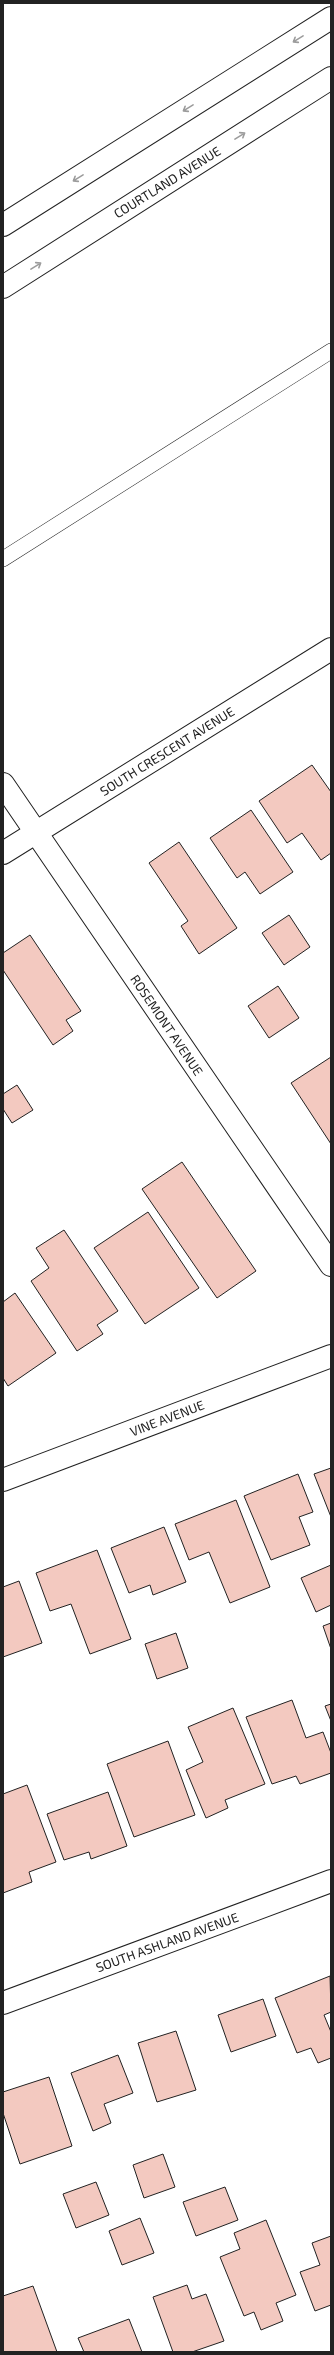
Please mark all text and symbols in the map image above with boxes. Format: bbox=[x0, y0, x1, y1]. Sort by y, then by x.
one-way arrow bbox=[293, 35, 304, 43]
one-way arrow bbox=[183, 104, 194, 112]
one-way arrow bbox=[234, 132, 245, 140]
street label: COURTLAND AVENUE bbox=[111, 143, 223, 221]
one-way arrow bbox=[72, 174, 84, 182]
one-way arrow bbox=[30, 262, 41, 270]
street label: SOUTH CRESCENT AVENUE bbox=[97, 703, 237, 799]
street label: ROSEMONT AVENUE bbox=[127, 971, 207, 1079]
street label: VINE AVENUE bbox=[128, 1396, 206, 1440]
street label: SOUTH ASHLAND AVENUE bbox=[93, 1909, 241, 1975]

